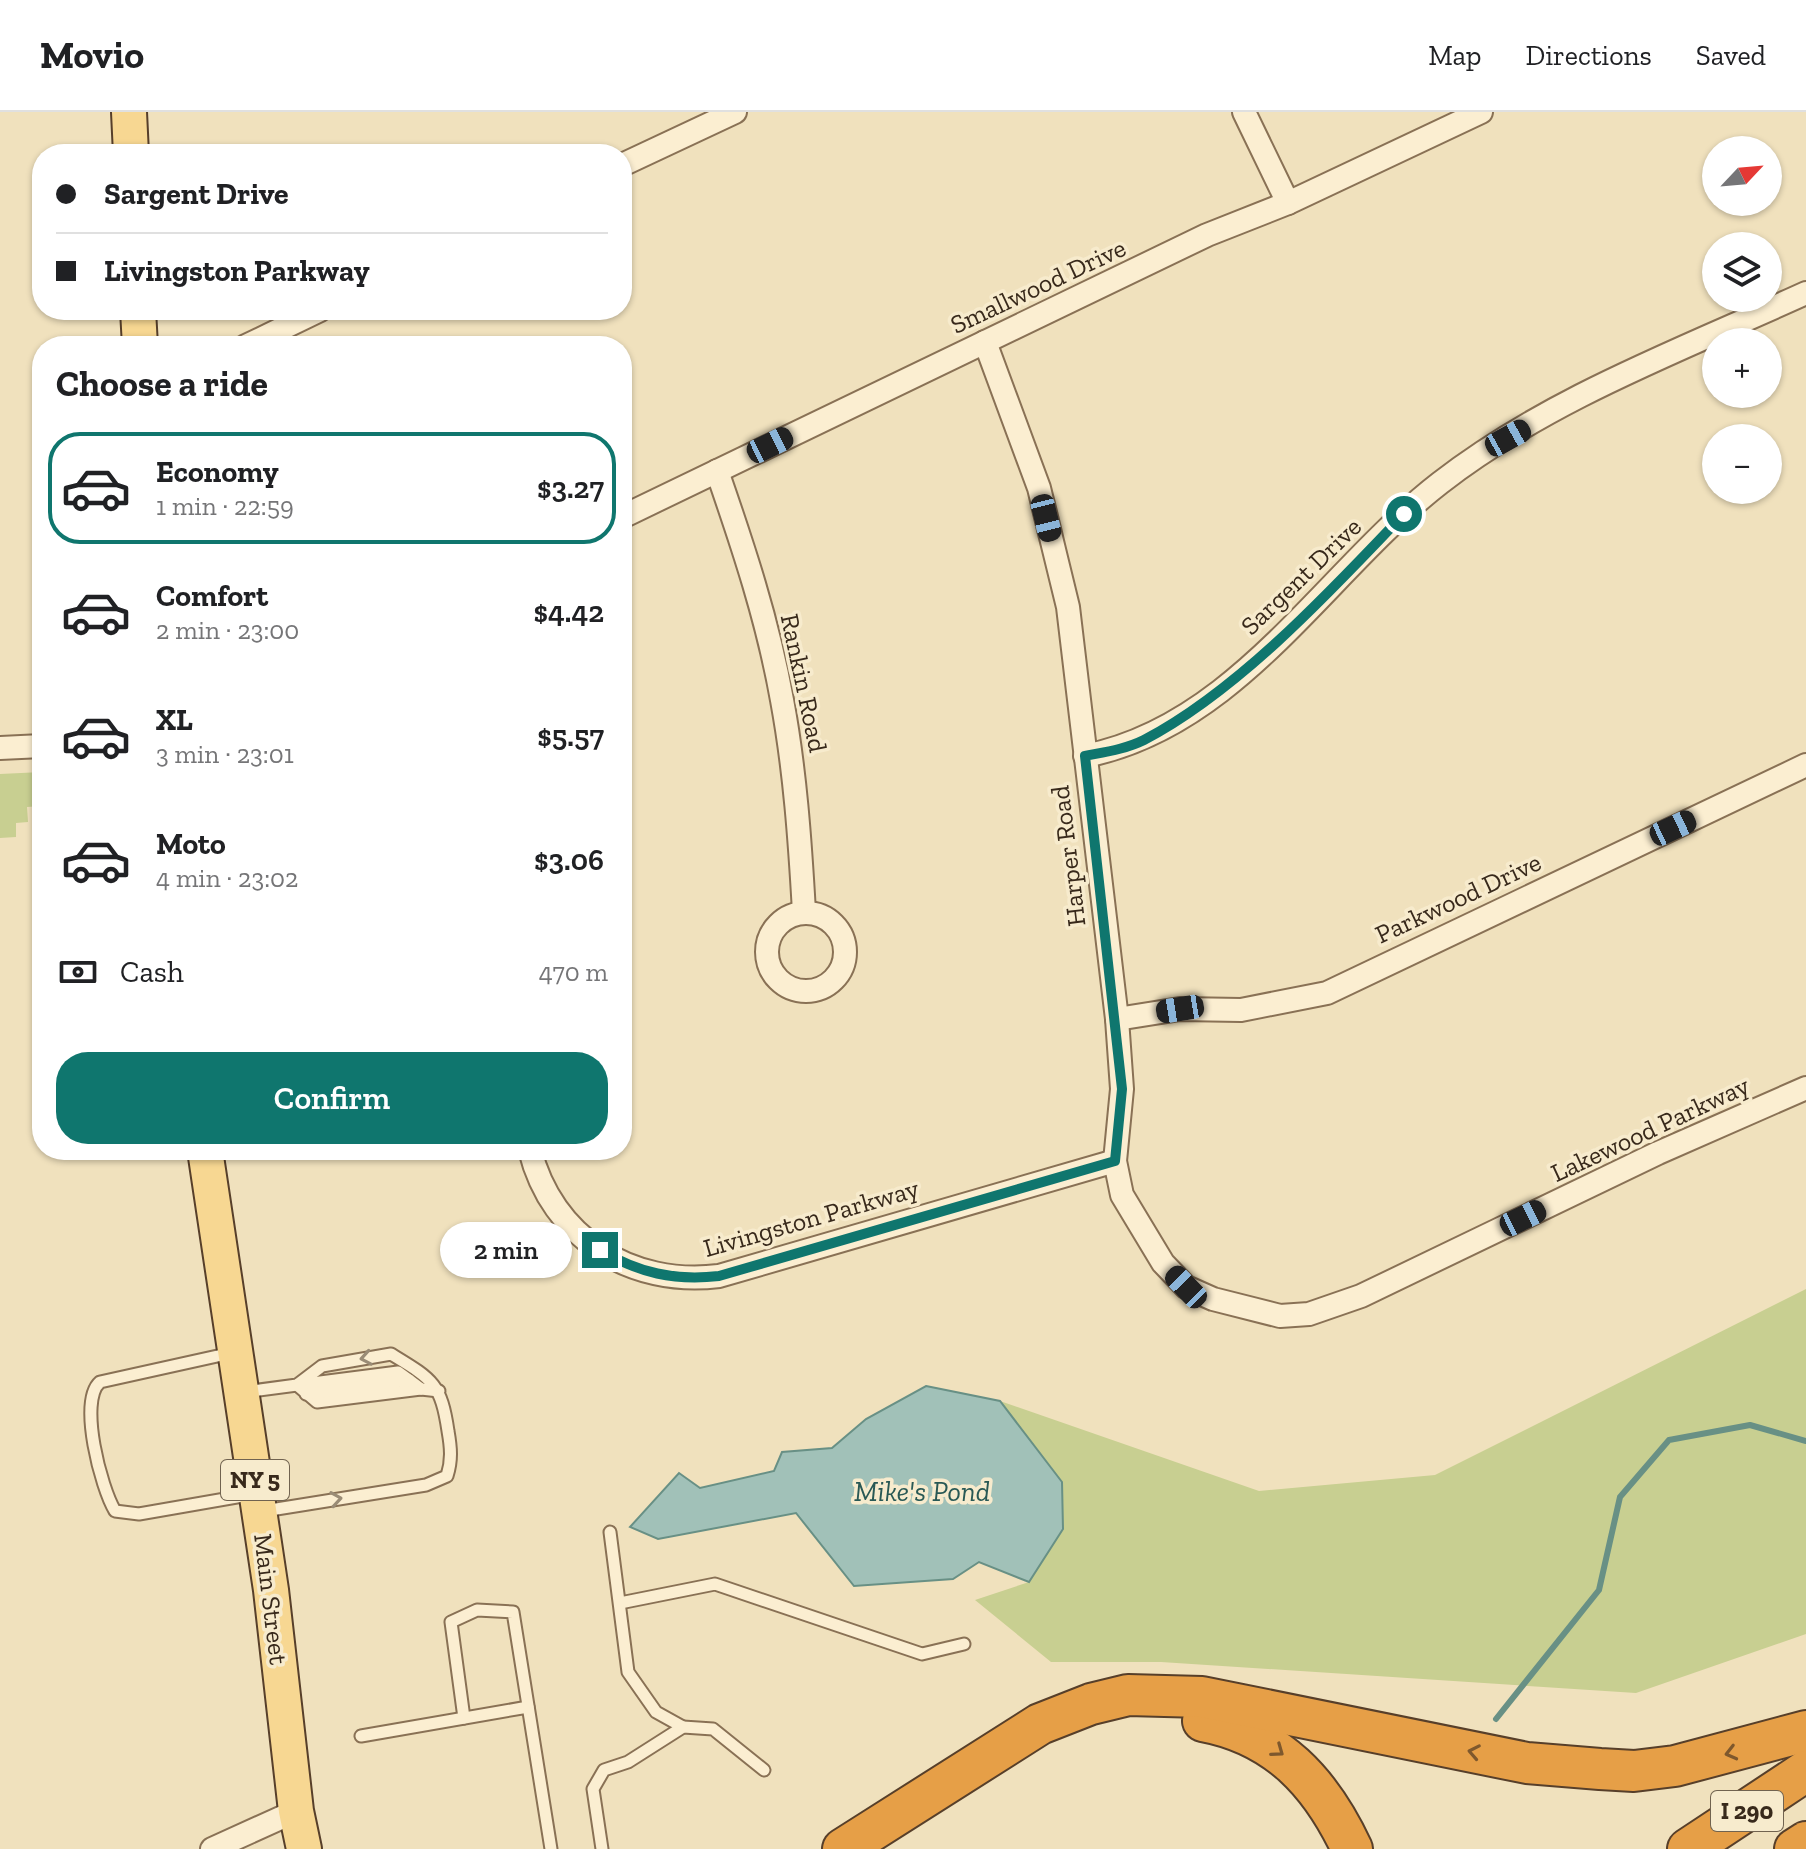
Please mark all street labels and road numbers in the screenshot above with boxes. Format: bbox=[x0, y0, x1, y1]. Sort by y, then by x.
street label: Smallwood Drive bbox=[945, 231, 1131, 341]
street label: Sargent Drive bbox=[1234, 510, 1368, 642]
street label: Rankin Road bbox=[774, 611, 834, 755]
street label: Harper Road bbox=[1043, 784, 1093, 928]
street label: Parkwood Drive bbox=[1370, 846, 1546, 950]
street label: Lakewood Parkway bbox=[1546, 1069, 1755, 1189]
street label: Livingston Parkway bbox=[700, 1172, 923, 1264]
road number: NY 5 bbox=[221, 1460, 289, 1500]
street label: Main Street bbox=[247, 1532, 295, 1667]
road number: I 290 bbox=[1711, 1791, 1783, 1831]

